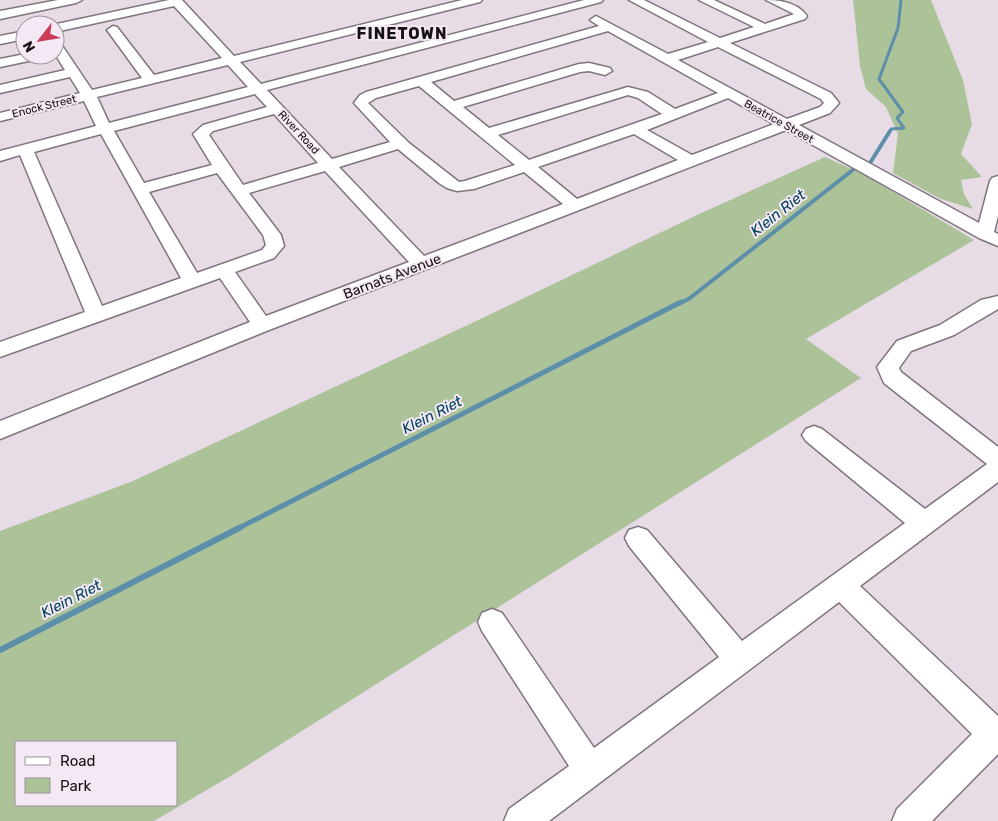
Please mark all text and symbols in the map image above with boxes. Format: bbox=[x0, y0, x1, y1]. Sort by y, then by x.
north arrow bbox=[15, 15, 65, 65]
district label: FINETOWN bbox=[357, 24, 447, 43]
text: N bbox=[19, 38, 39, 55]
street label: Enock Street bbox=[11, 92, 78, 121]
street label: Beatrice Street bbox=[742, 97, 816, 146]
street label: River Road bbox=[275, 108, 322, 157]
water label: Klein Riet bbox=[747, 186, 809, 240]
street label: Barnats Avenue bbox=[341, 250, 444, 303]
water label: Klein Riet bbox=[399, 392, 465, 438]
water label: Klein Riet bbox=[38, 576, 104, 622]
legend bbox=[15, 741, 178, 806]
text: Road bbox=[60, 752, 96, 770]
text: Park bbox=[60, 777, 91, 795]

